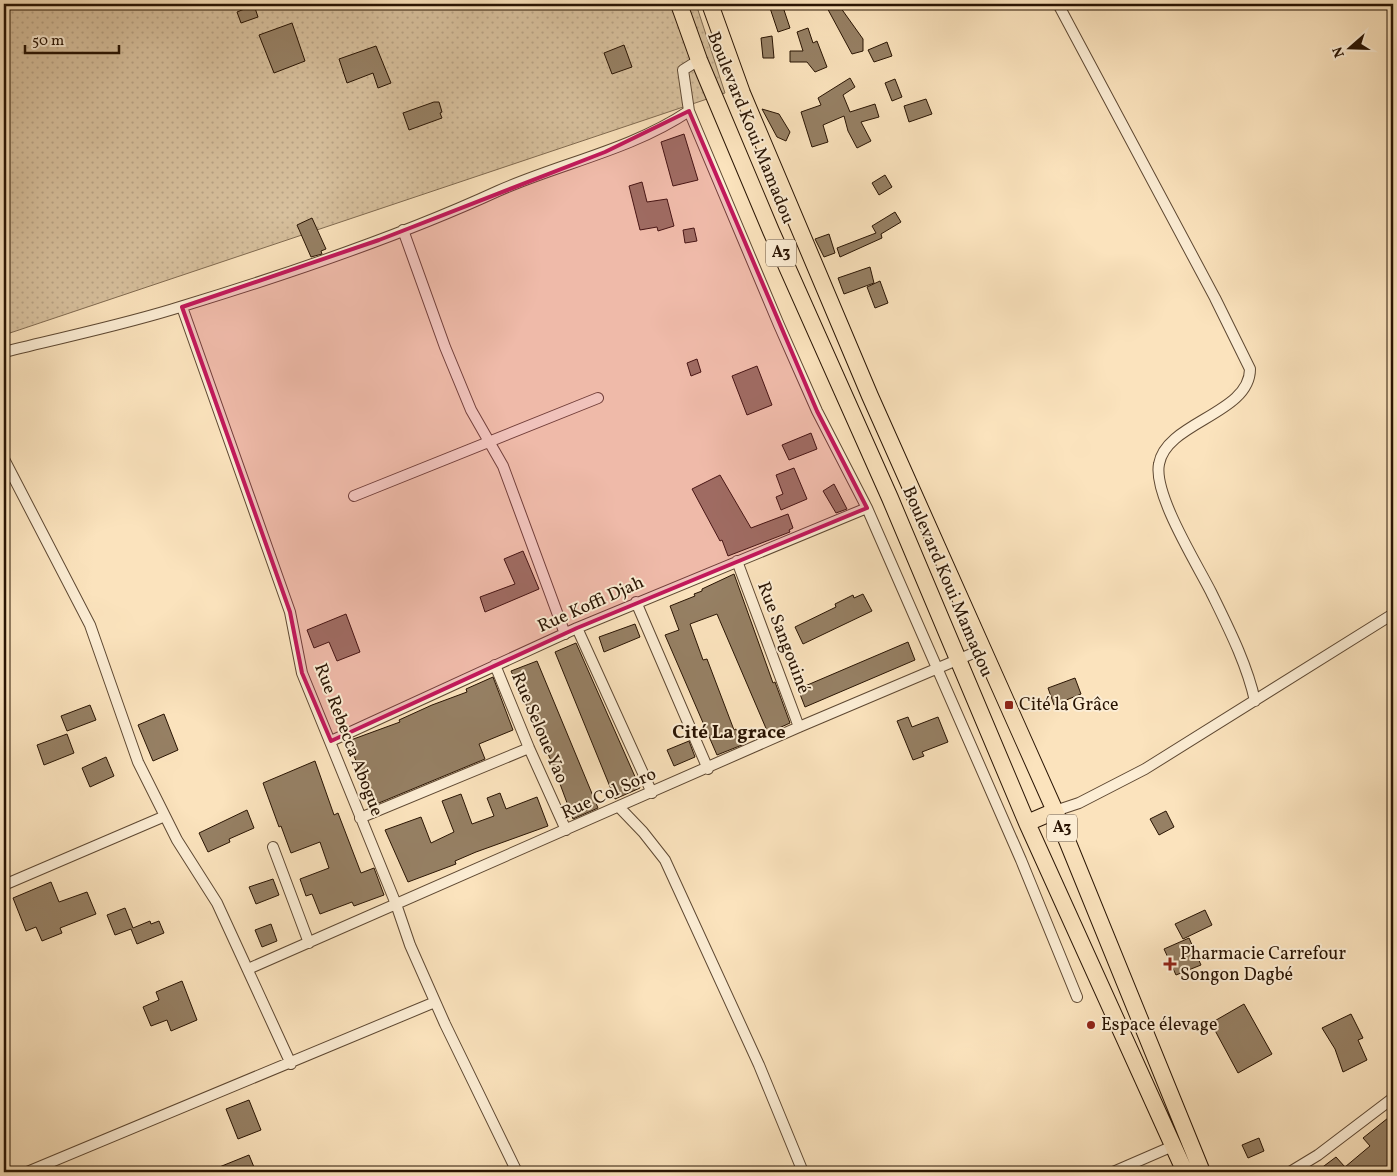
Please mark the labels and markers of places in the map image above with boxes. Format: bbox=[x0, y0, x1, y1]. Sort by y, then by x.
place label: Cité la Grâce bbox=[1019, 693, 1119, 718]
marker: Cité la Grâce bbox=[1003, 699, 1015, 711]
place label: Pharmacie Carrefour Songon Dagbé bbox=[1180, 942, 1346, 988]
marker: Pharmacie Carrefour Songon Dagbé bbox=[1164, 958, 1176, 970]
place label: Espace élevage bbox=[1101, 1013, 1217, 1038]
marker: Espace élevage bbox=[1085, 1019, 1097, 1031]

